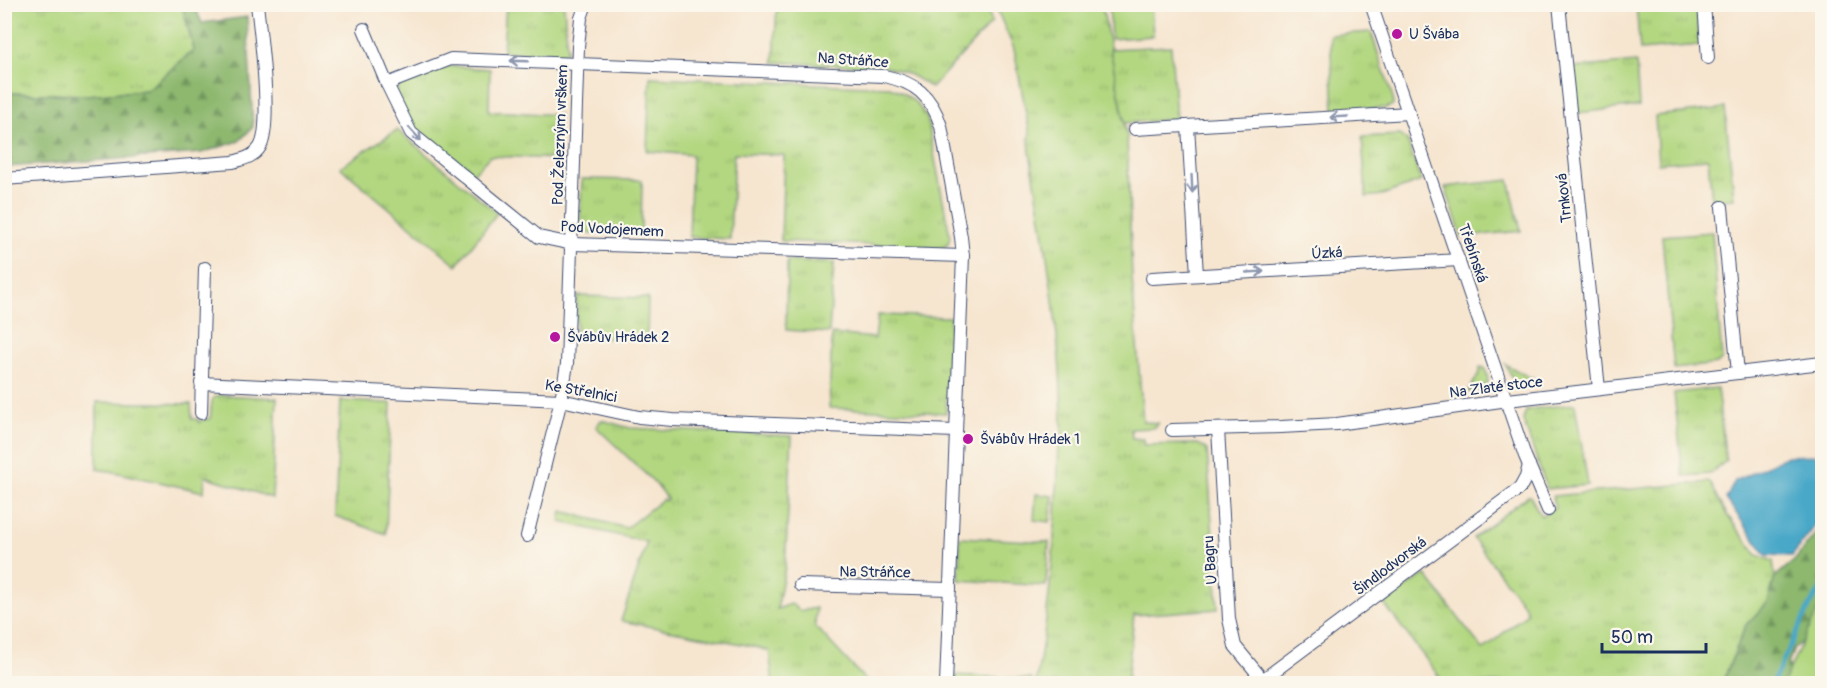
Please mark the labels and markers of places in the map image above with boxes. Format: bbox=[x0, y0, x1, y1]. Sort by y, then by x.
place label: U Švába bbox=[1409, 25, 1459, 44]
marker: U Švába bbox=[1390, 27, 1404, 41]
place label: Švábův Hrádek 2 bbox=[567, 328, 669, 347]
marker: Švábův Hrádek 2 bbox=[548, 330, 562, 344]
place label: Švábův Hrádek 1 bbox=[980, 430, 1080, 449]
marker: Švábův Hrádek 1 bbox=[961, 432, 975, 446]

